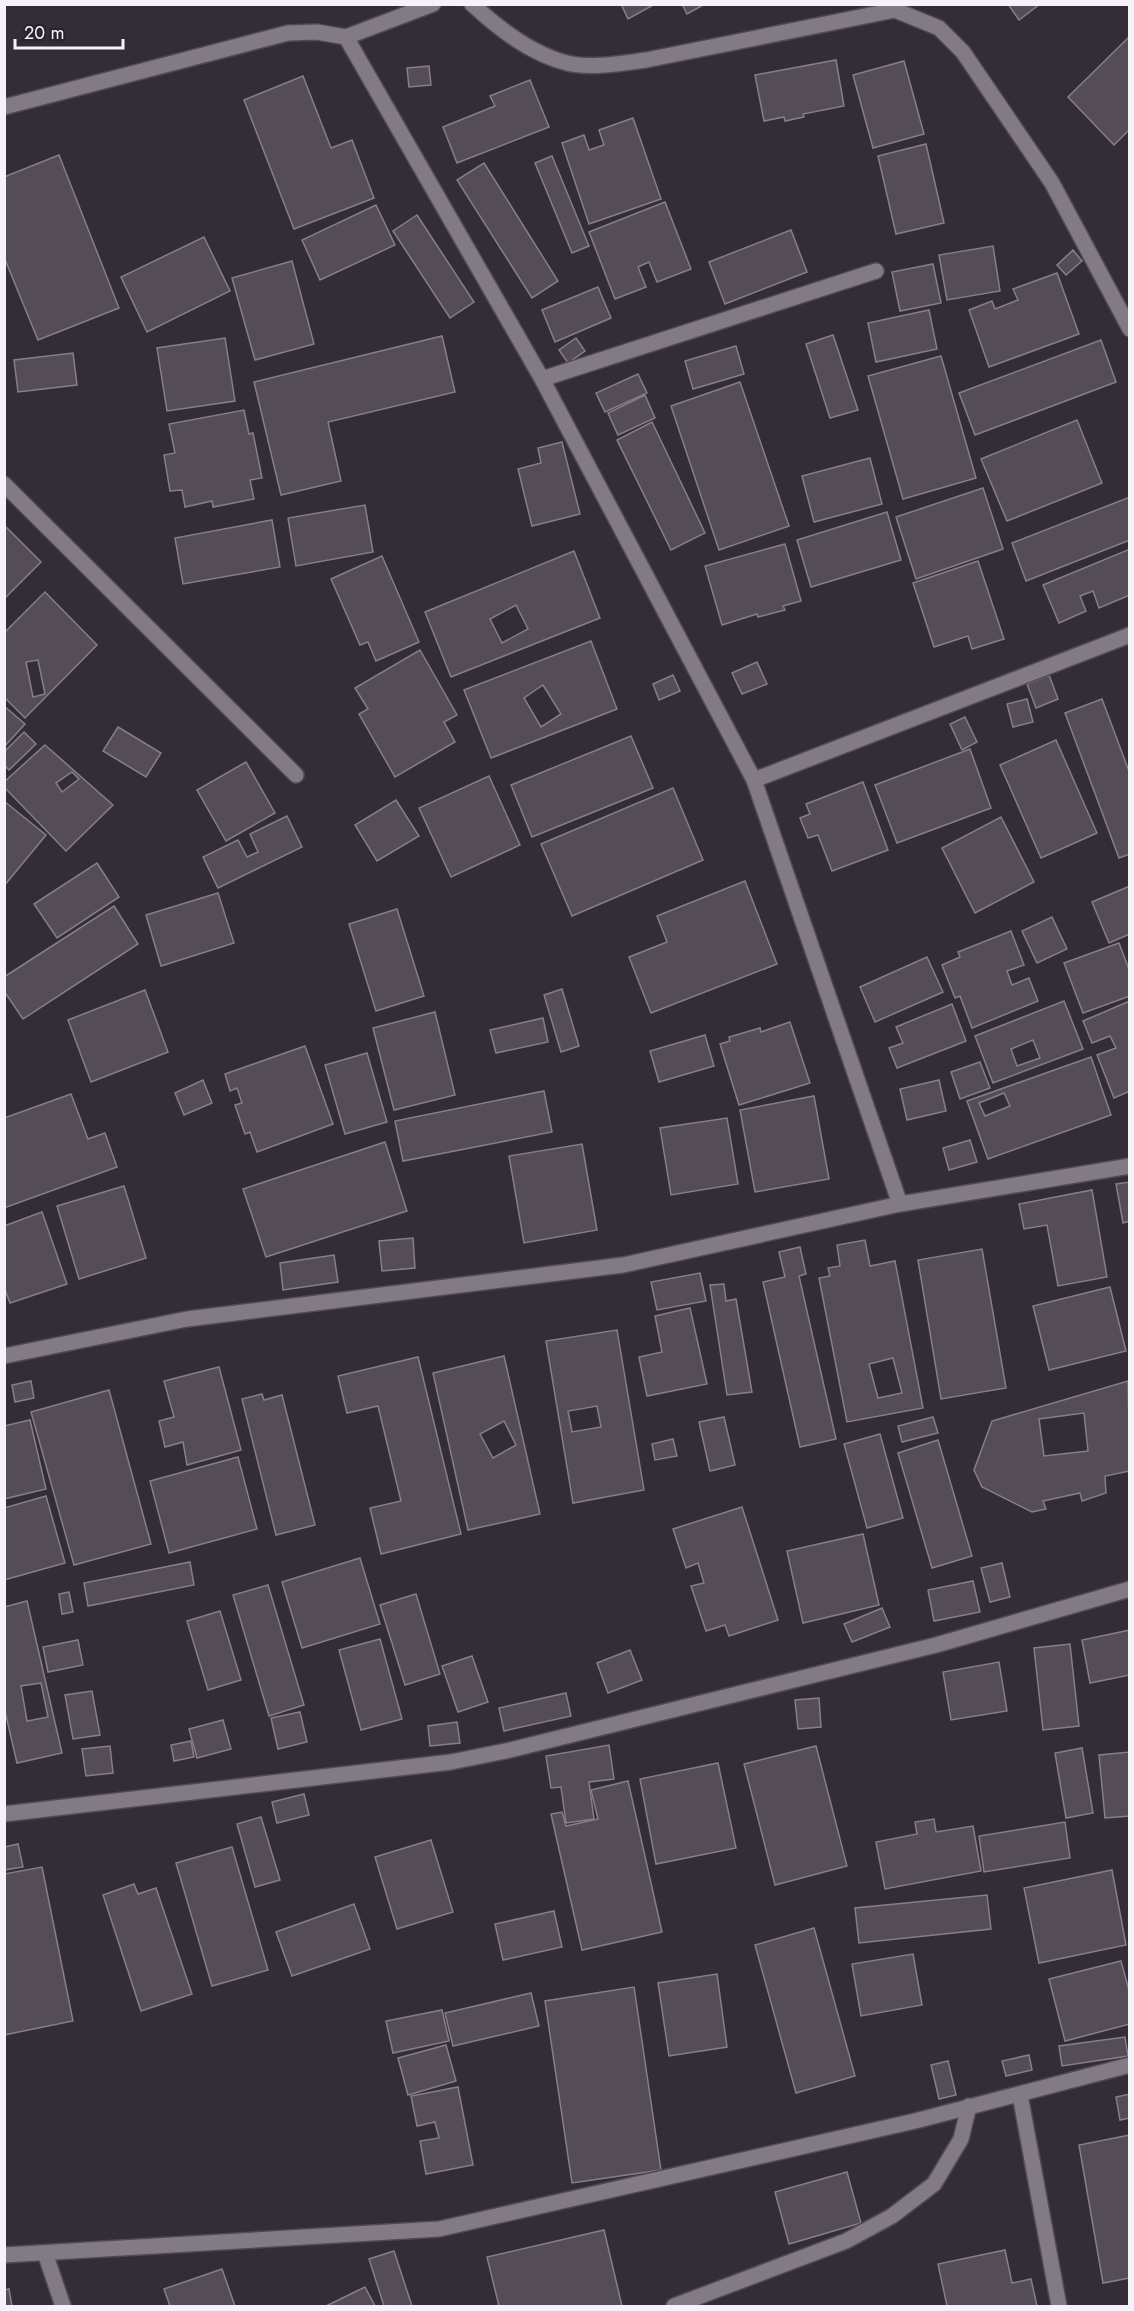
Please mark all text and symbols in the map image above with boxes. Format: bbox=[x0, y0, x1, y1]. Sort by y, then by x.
scale bar bbox=[15, 12, 123, 50]
text: 20 m bbox=[24, 20, 64, 46]

